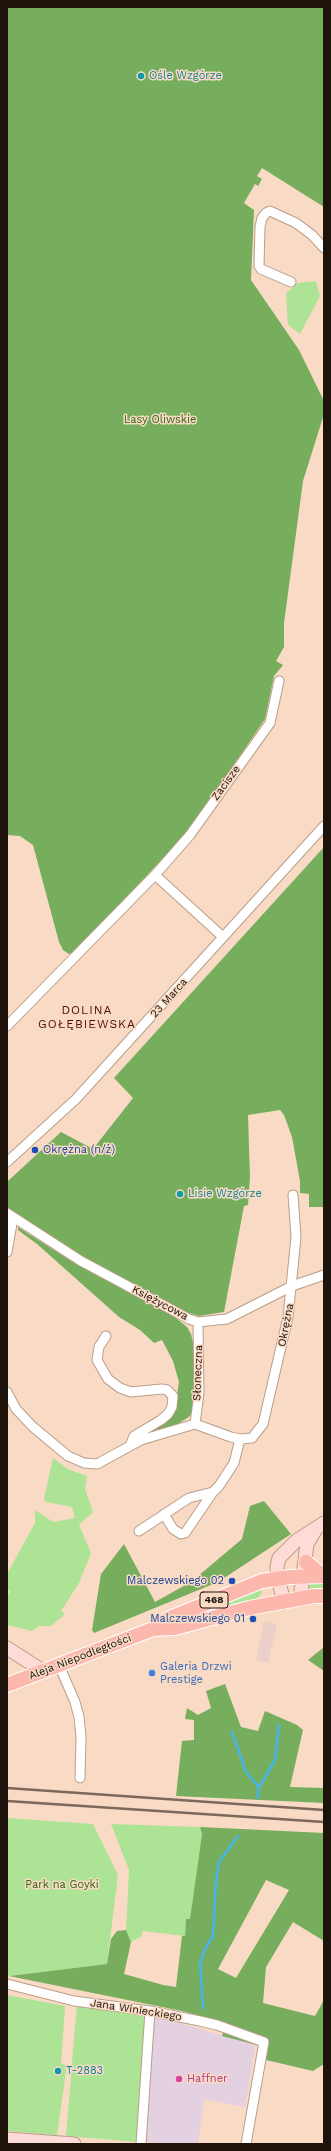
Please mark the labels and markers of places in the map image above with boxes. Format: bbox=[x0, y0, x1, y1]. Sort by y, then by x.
place label: Ośle Wzgórze bbox=[149, 69, 222, 83]
marker: Ośle Wzgórze bbox=[136, 71, 146, 81]
place label: Okrężna (n/ż) bbox=[43, 1143, 115, 1157]
marker: Okrężna (n/ż) bbox=[30, 1145, 40, 1155]
place label: Lisie Wzgórze bbox=[188, 1187, 262, 1201]
marker: Lisie Wzgórze bbox=[175, 1189, 185, 1199]
place label: Malczewskiego 02 bbox=[127, 1574, 224, 1588]
marker: Malczewskiego 02 bbox=[227, 1576, 237, 1586]
place label: Malczewskiego 01 bbox=[150, 1612, 245, 1626]
marker: Malczewskiego 01 bbox=[248, 1614, 258, 1624]
place label: Galeria Drzwi Prestige bbox=[160, 1660, 232, 1686]
marker: Galeria Drzwi Prestige bbox=[147, 1668, 157, 1678]
place label: T-2883 bbox=[66, 2064, 103, 2078]
marker: T-2883 bbox=[53, 2066, 63, 2076]
place label: Haffner bbox=[187, 2072, 227, 2086]
marker: Haffner bbox=[174, 2074, 184, 2084]

